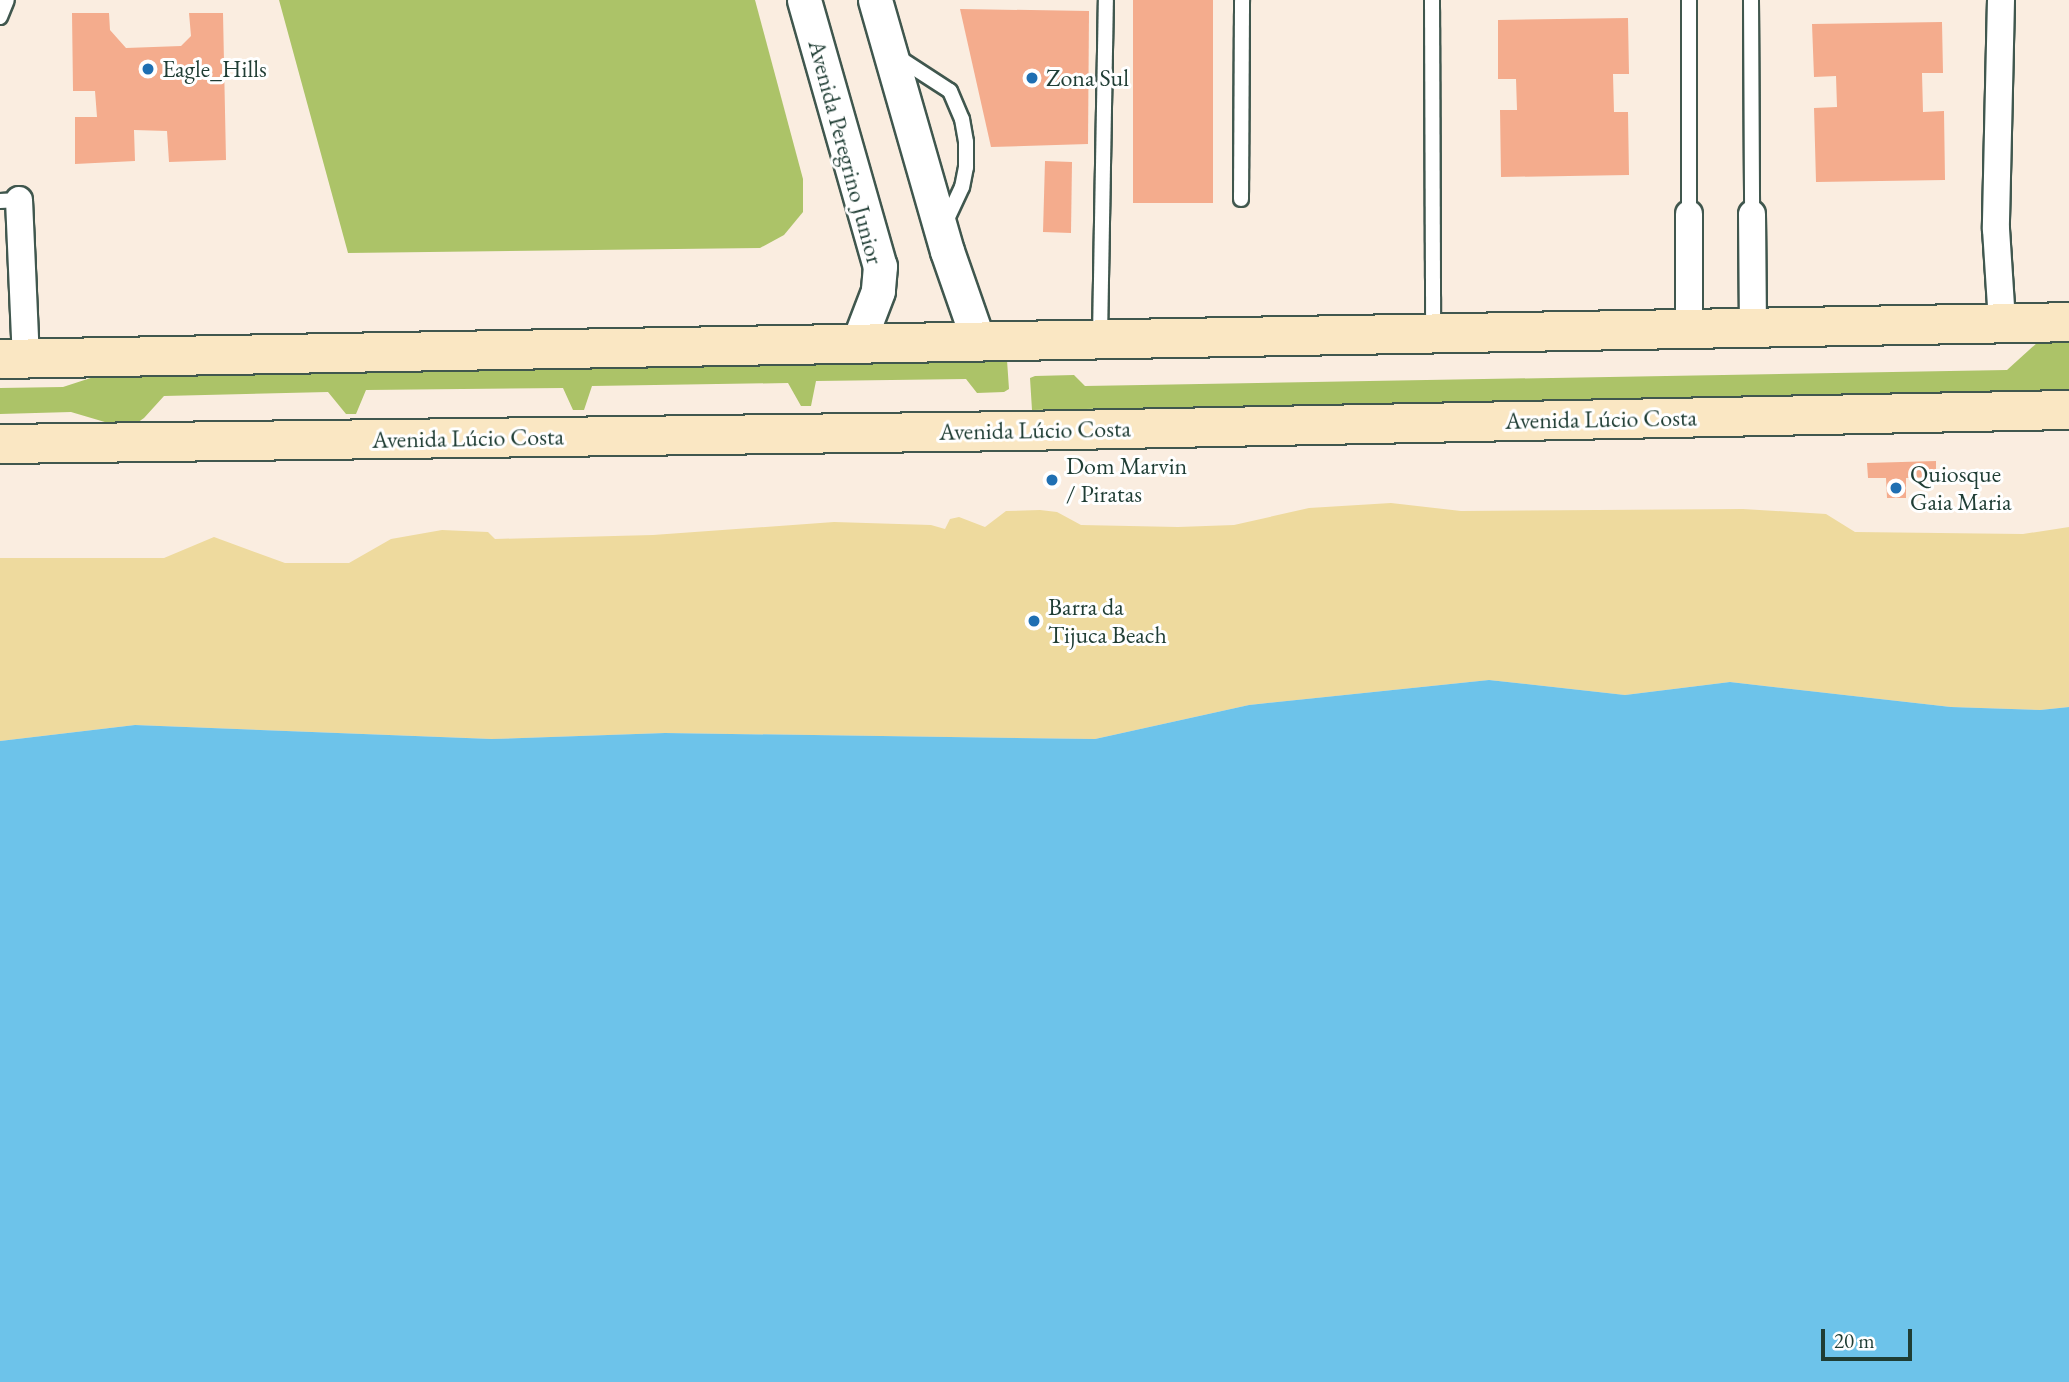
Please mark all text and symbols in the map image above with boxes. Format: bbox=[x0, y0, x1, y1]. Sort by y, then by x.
street label: Avenida Peregrino Junior bbox=[802, 37, 890, 267]
place label: Eagle_Hills bbox=[162, 55, 267, 83]
marker: Eagle_Hills bbox=[140, 61, 156, 77]
place label: Zona Sul bbox=[1046, 64, 1129, 92]
marker: Zona Sul bbox=[1024, 70, 1040, 86]
street label: Avenida Lúcio Costa bbox=[1505, 403, 1697, 435]
street label: Avenida Lúcio Costa bbox=[939, 414, 1131, 446]
street label: Avenida Lúcio Costa bbox=[372, 422, 564, 454]
place label: Dom Marvin / Piratas bbox=[1066, 452, 1187, 508]
place label: Quiosque Gaia Maria bbox=[1910, 460, 2012, 516]
marker: Dom Marvin / Piratas bbox=[1044, 472, 1060, 488]
marker: Quiosque Gaia Maria bbox=[1888, 480, 1904, 496]
place label: Barra da Tijuca Beach bbox=[1048, 593, 1167, 649]
marker: Barra da Tijuca Beach bbox=[1026, 613, 1042, 629]
scale bar bbox=[1824, 1316, 1915, 1360]
text: 20 m bbox=[1834, 1327, 1875, 1354]

